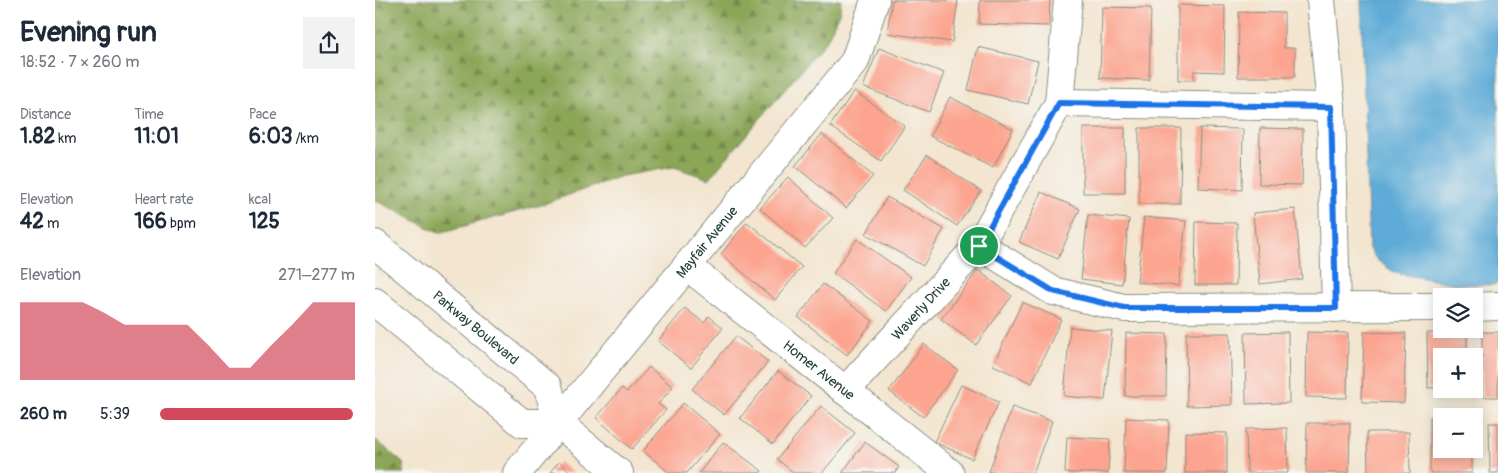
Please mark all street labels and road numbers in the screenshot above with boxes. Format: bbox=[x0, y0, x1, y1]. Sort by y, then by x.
street label: Mayfair Avenue bbox=[673, 203, 742, 282]
street label: Waverly Drive bbox=[888, 274, 954, 344]
street label: Parkway Boulevard bbox=[429, 287, 522, 368]
street label: Homer Avenue bbox=[779, 337, 858, 404]

